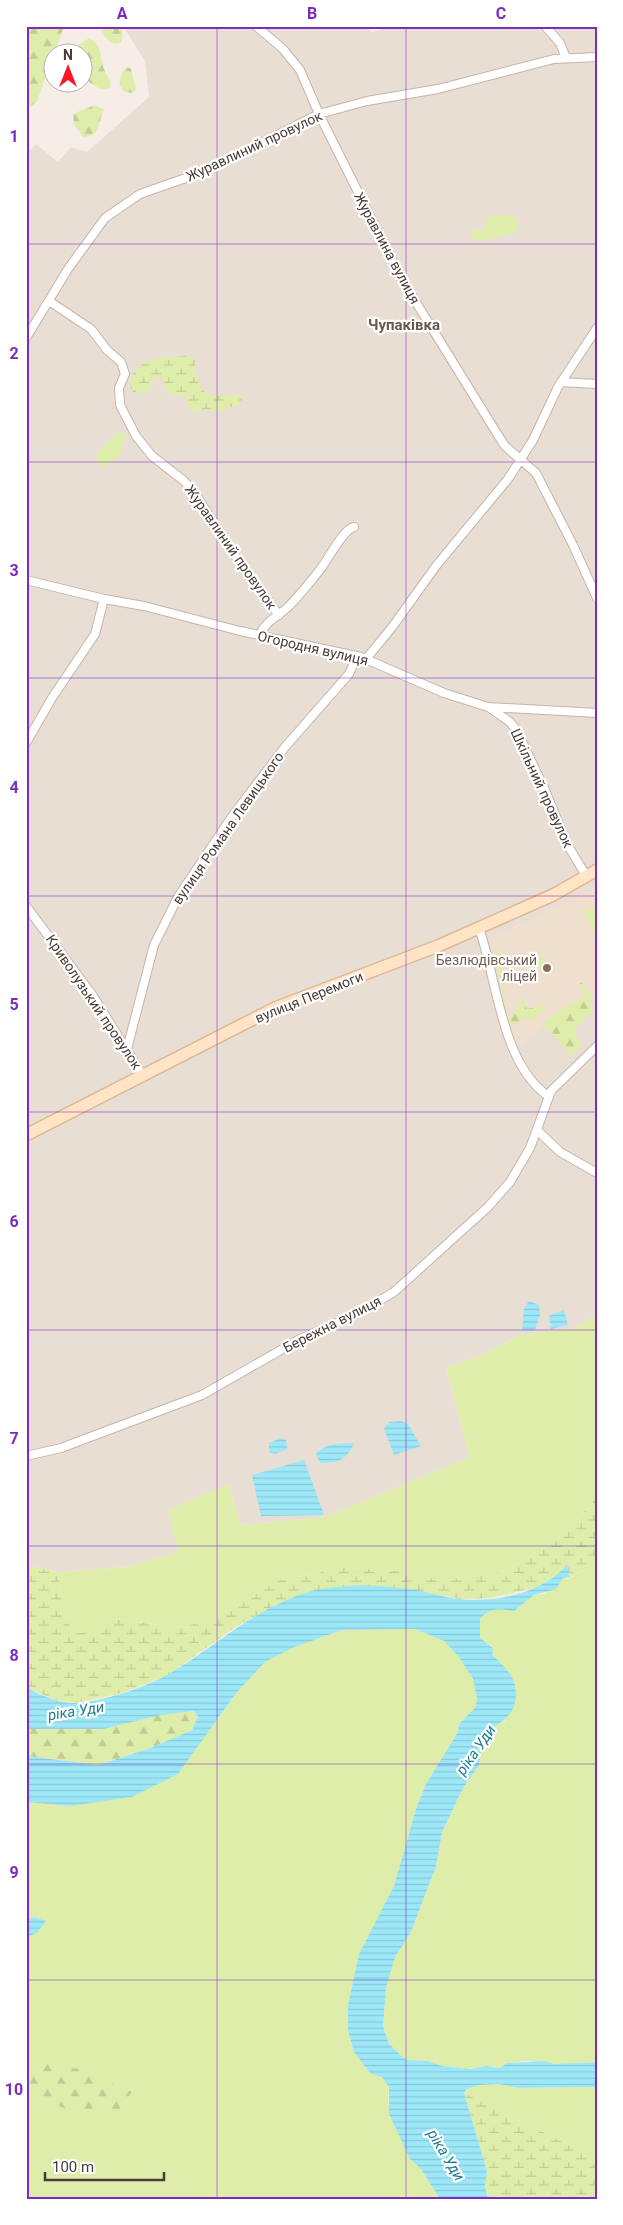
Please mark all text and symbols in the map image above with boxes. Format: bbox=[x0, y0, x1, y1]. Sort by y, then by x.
text: A bbox=[117, 4, 128, 23]
text: B bbox=[307, 4, 317, 23]
text: C bbox=[496, 4, 506, 23]
north arrow bbox=[42, 42, 92, 92]
text: N bbox=[63, 47, 73, 63]
street label: Журавлиний провулок bbox=[183, 107, 325, 185]
text: 1 bbox=[9, 127, 19, 146]
street label: Журавлина вулиця bbox=[351, 189, 423, 307]
district label: Чупаківка bbox=[368, 316, 440, 334]
text: 2 bbox=[9, 344, 19, 363]
street label: Журавлиний провулок bbox=[182, 482, 280, 613]
text: 3 bbox=[9, 561, 19, 580]
street label: Огородня вулиця bbox=[256, 628, 370, 668]
street label: Шкільний провулок bbox=[507, 726, 577, 850]
street label: вулиця Романа Левицького bbox=[169, 749, 287, 907]
text: 4 bbox=[9, 778, 19, 797]
street label: Криволузький провулок bbox=[43, 932, 145, 1073]
place label: Безлюдівський ліцей bbox=[436, 952, 537, 984]
marker: Безлюдівський ліцей bbox=[541, 962, 553, 974]
street label: вулиця Перемоги bbox=[253, 968, 365, 1026]
text: 5 bbox=[9, 995, 19, 1014]
text: 6 bbox=[9, 1212, 19, 1231]
street label: Бережна вулиця bbox=[280, 1292, 384, 1356]
text: 7 bbox=[9, 1429, 19, 1448]
text: 8 bbox=[9, 1646, 19, 1665]
water label: ріка Уди bbox=[46, 1698, 106, 1724]
water label: ріка Уди bbox=[452, 1722, 500, 1779]
text: 9 bbox=[9, 1863, 19, 1882]
text: 10 bbox=[5, 2080, 23, 2099]
water label: ріка Уди bbox=[423, 2125, 468, 2184]
scale bar bbox=[45, 2150, 164, 2182]
text: 100 m bbox=[52, 2158, 94, 2176]

